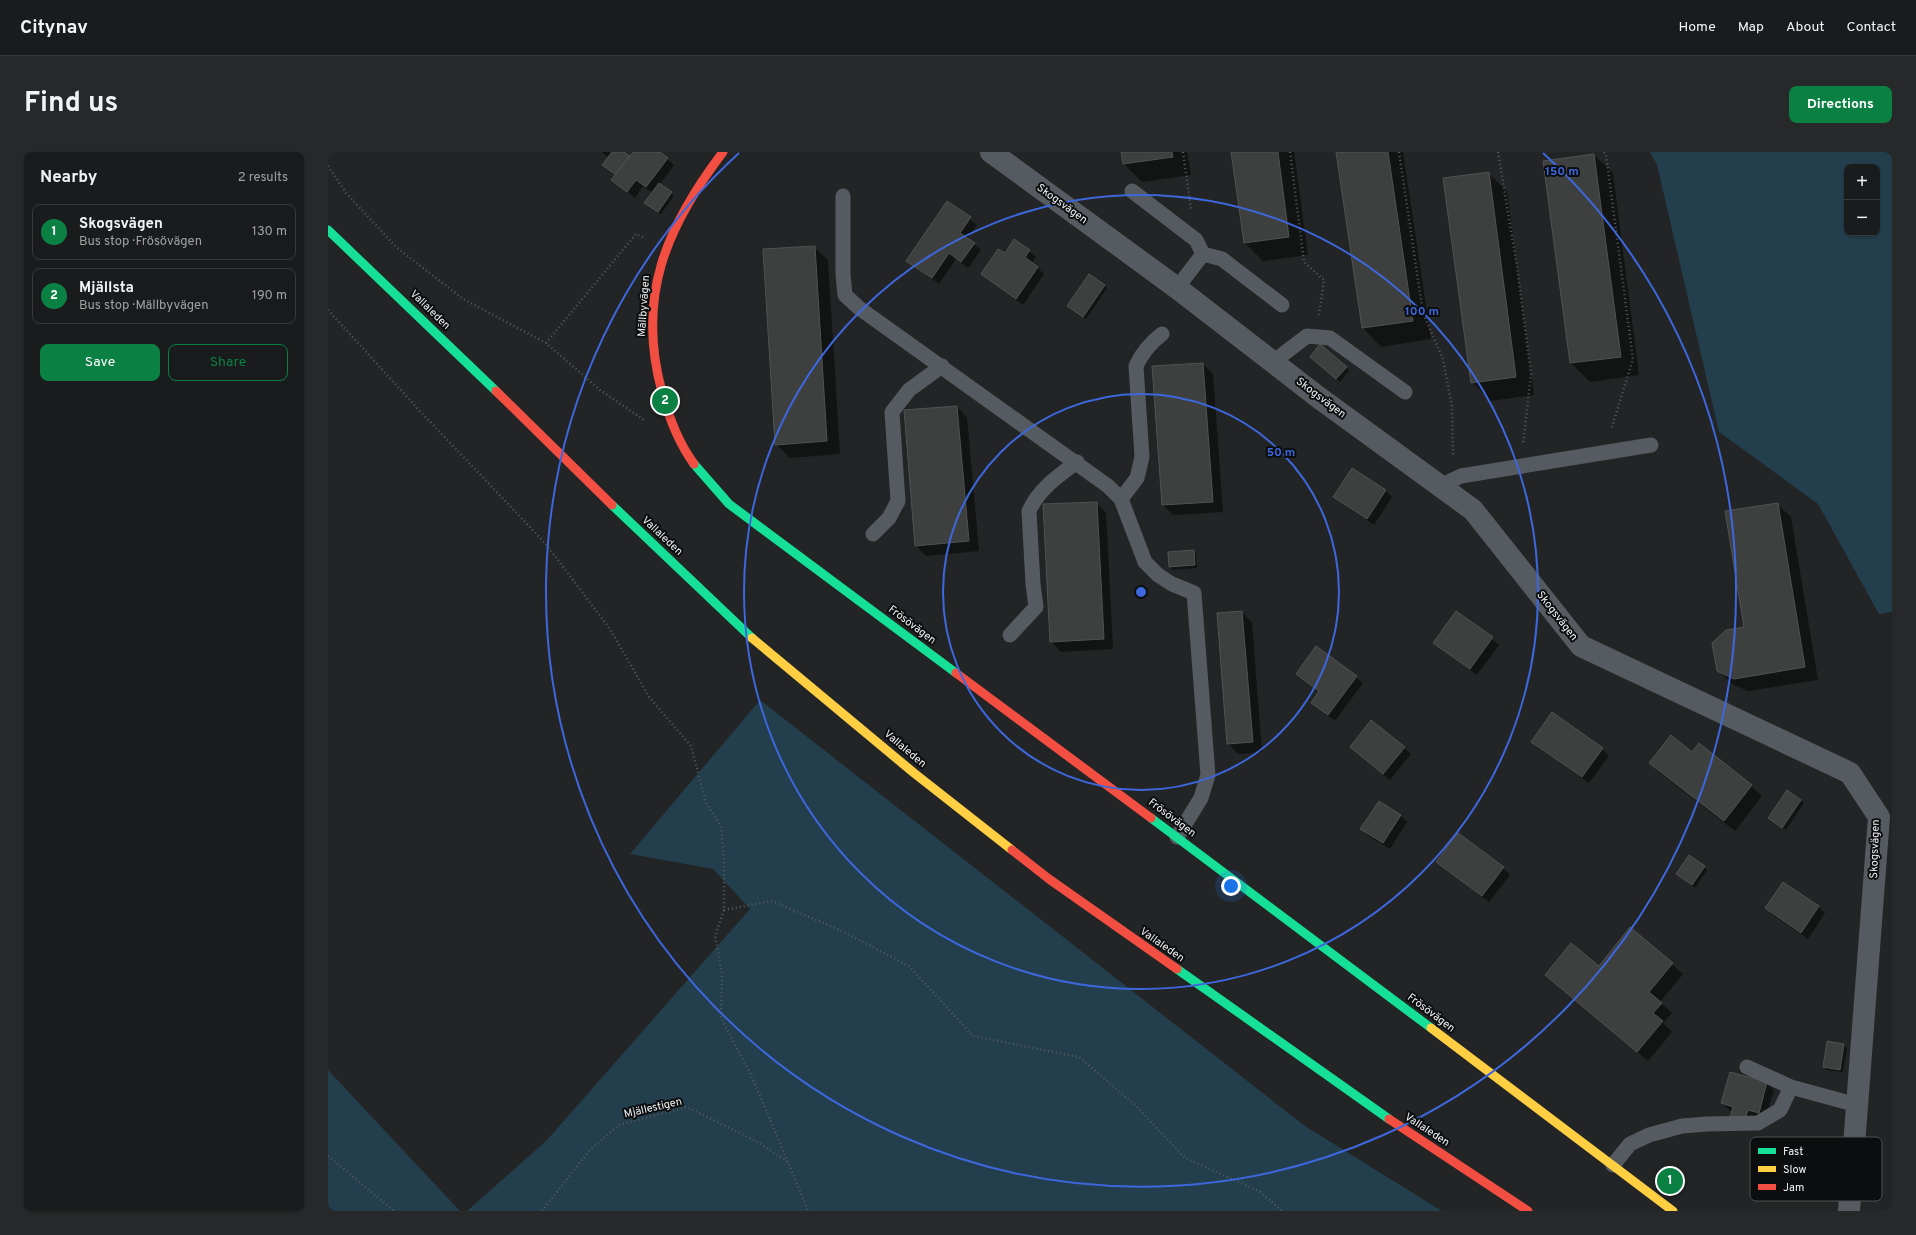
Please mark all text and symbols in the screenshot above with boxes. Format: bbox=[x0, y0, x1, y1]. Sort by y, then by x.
text: Citynav bbox=[20, 16, 88, 40]
text: Home bbox=[1679, 19, 1716, 36]
text: Map bbox=[1738, 19, 1764, 36]
text: About bbox=[1786, 19, 1825, 36]
text: Contact bbox=[1847, 19, 1896, 36]
text: Find us bbox=[24, 86, 118, 122]
button: Directions bbox=[1789, 86, 1892, 123]
text: 150 m bbox=[1545, 164, 1579, 180]
map controls bbox=[1844, 164, 1880, 236]
button: + bbox=[1844, 164, 1880, 200]
text: Nearby bbox=[40, 167, 97, 189]
text: 2 results bbox=[238, 170, 288, 186]
street label: Skogsvägen bbox=[1034, 181, 1090, 227]
button: − bbox=[1844, 200, 1880, 236]
text: Skogsvägen bbox=[79, 215, 163, 234]
text: 1 bbox=[51, 224, 57, 240]
text: 130 m bbox=[252, 224, 287, 240]
text: Bus stop · Frösövägen bbox=[79, 234, 202, 250]
street label: Mällbyvägen bbox=[635, 275, 653, 337]
text: Mjällsta bbox=[79, 279, 134, 298]
street label: Vallaleden bbox=[407, 287, 453, 333]
text: 2 bbox=[50, 288, 58, 304]
text: 190 m bbox=[252, 288, 287, 304]
text: Bus stop · Mällbyvägen bbox=[79, 298, 209, 314]
text: 100 m bbox=[1405, 304, 1439, 320]
button: Save bbox=[40, 344, 160, 381]
button: Share bbox=[168, 344, 288, 381]
street label: Skogsvägen bbox=[1293, 375, 1349, 421]
pin: 2 bbox=[652, 386, 678, 416]
text: 50 m bbox=[1267, 445, 1295, 461]
street label: Vallaleden bbox=[639, 513, 685, 559]
centre of rings bbox=[1134, 585, 1148, 599]
street label: Skogsvägen bbox=[1533, 588, 1581, 644]
street label: Frösövägen bbox=[885, 602, 939, 648]
street label: Vallaleden bbox=[881, 727, 929, 771]
street label: Frösövägen bbox=[1145, 795, 1199, 841]
street label: Skogsvägen bbox=[1867, 819, 1883, 879]
your location bbox=[1221, 876, 1241, 896]
street label: Vallaleden bbox=[1137, 925, 1187, 965]
street label: Frösövägen bbox=[1404, 990, 1458, 1036]
street label: Mjällestigen bbox=[623, 1095, 683, 1121]
street label: Vallaleden bbox=[1402, 1110, 1452, 1150]
legend bbox=[1750, 1137, 1882, 1201]
text: Fast bbox=[1783, 1145, 1803, 1159]
text: Slow bbox=[1783, 1163, 1806, 1177]
pin: 1 bbox=[1657, 1166, 1683, 1196]
text: Jam bbox=[1783, 1181, 1804, 1195]

